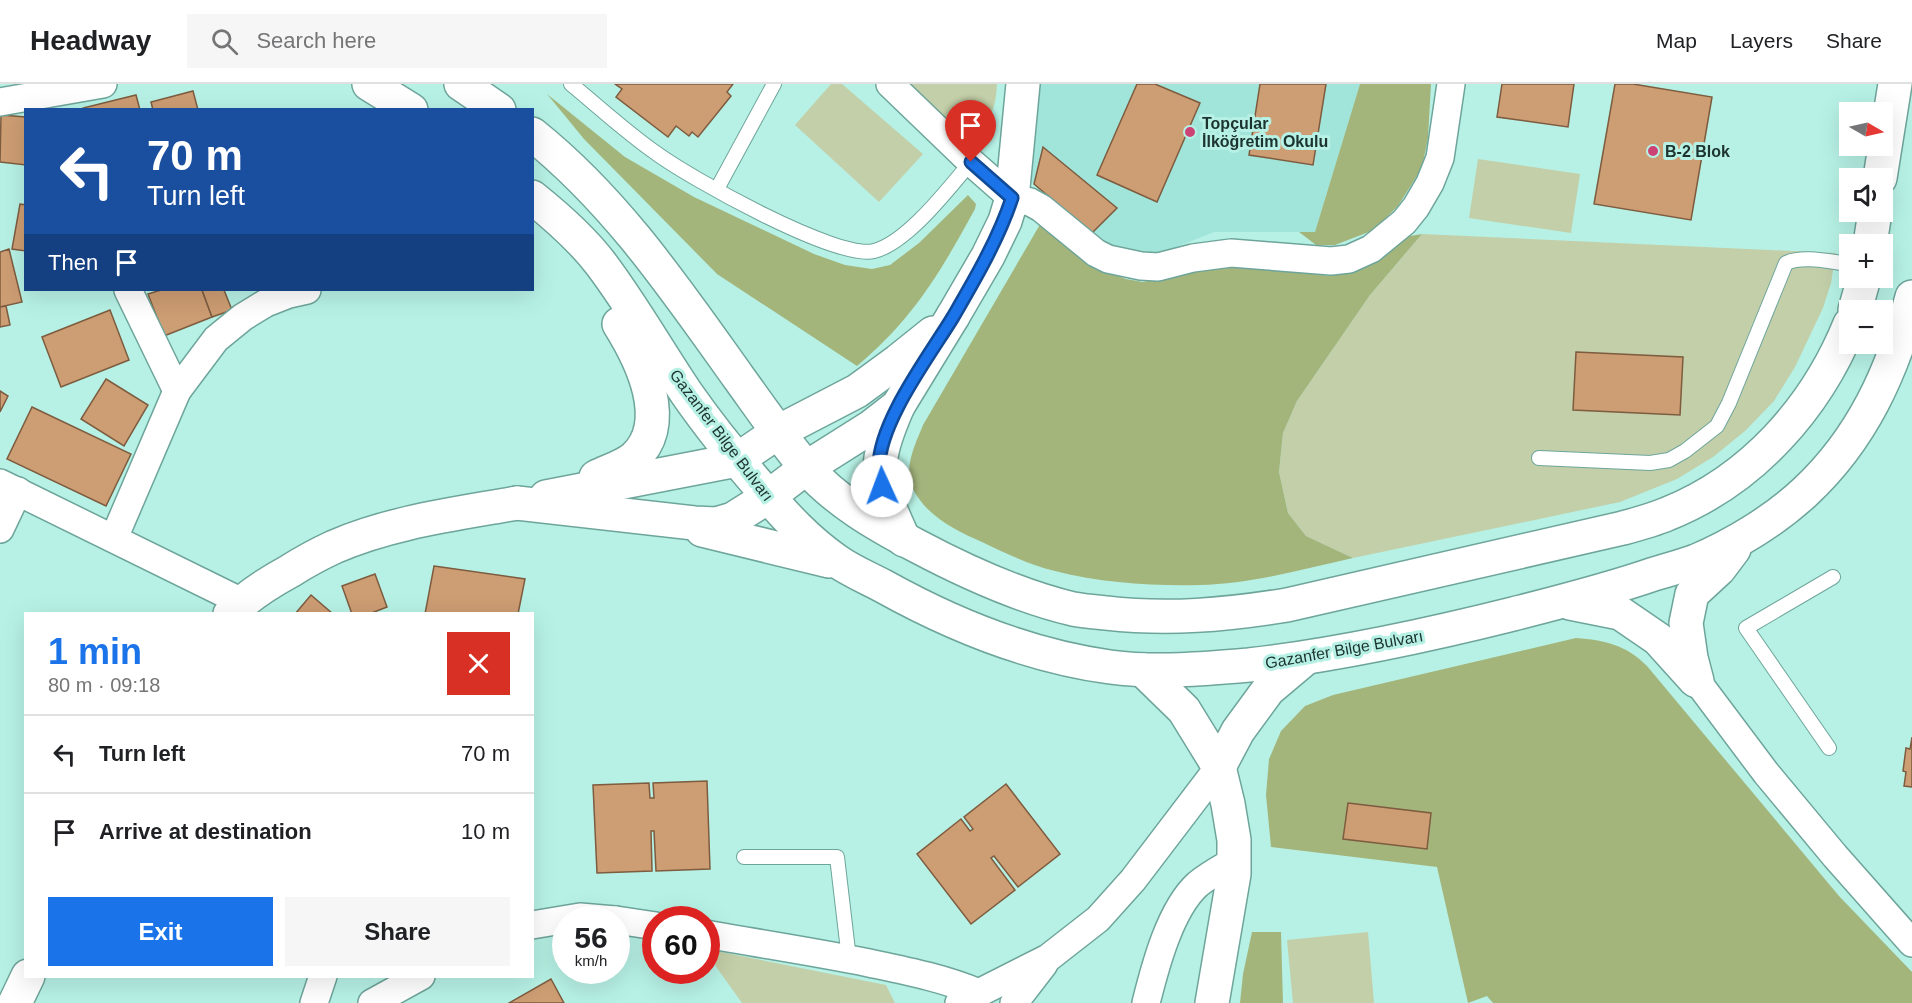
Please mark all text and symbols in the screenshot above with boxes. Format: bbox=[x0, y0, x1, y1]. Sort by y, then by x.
search box bbox=[187, 14, 607, 68]
text: Headway bbox=[30, 25, 151, 56]
icon: search bbox=[208, 25, 241, 58]
text: Search here bbox=[256, 28, 376, 53]
text: Map bbox=[1656, 29, 1697, 52]
text: Layers bbox=[1730, 29, 1793, 52]
text: Share bbox=[1826, 29, 1882, 52]
pin bbox=[945, 100, 996, 162]
north arrow bbox=[1839, 102, 1893, 156]
map controls bbox=[1839, 102, 1893, 354]
icon: arrive bbox=[954, 109, 987, 142]
place label: Topçular İlköğretim Okulu bbox=[1202, 115, 1328, 150]
marker: Topçular İlköğretim Okulu bbox=[1183, 125, 1197, 139]
icon: left bbox=[48, 132, 126, 210]
text: 70 m bbox=[147, 132, 243, 179]
place label: B-2 Blok bbox=[1665, 143, 1730, 160]
marker: B-2 Blok bbox=[1646, 144, 1660, 158]
button: sound bbox=[1839, 168, 1893, 222]
text: Turn left bbox=[147, 181, 245, 211]
button: + bbox=[1839, 234, 1893, 288]
icon: arrive bbox=[110, 246, 143, 279]
text: Then bbox=[48, 250, 98, 275]
button: − bbox=[1839, 300, 1893, 354]
street label: Gazanfer Bilge Bulvarı bbox=[667, 366, 777, 504]
position arrow bbox=[850, 454, 914, 518]
street label: Gazanfer Bilge Bulvarı bbox=[1264, 627, 1424, 672]
text: 1 min bbox=[48, 631, 142, 672]
button: close bbox=[447, 632, 510, 695]
text: 80 m · 09:18 bbox=[48, 674, 160, 696]
icon: left bbox=[48, 738, 81, 771]
text: Turn left bbox=[99, 741, 185, 766]
text: 70 m bbox=[461, 741, 510, 766]
icon: arrive bbox=[48, 816, 81, 849]
text: Arrive at destination bbox=[99, 819, 312, 844]
text: 10 m bbox=[461, 819, 510, 844]
button: Exit bbox=[48, 897, 273, 966]
button: Share bbox=[285, 897, 510, 966]
speed limit sign: 60 bbox=[642, 906, 720, 984]
text: 56 bbox=[574, 921, 608, 954]
text: km/h bbox=[575, 952, 607, 969]

